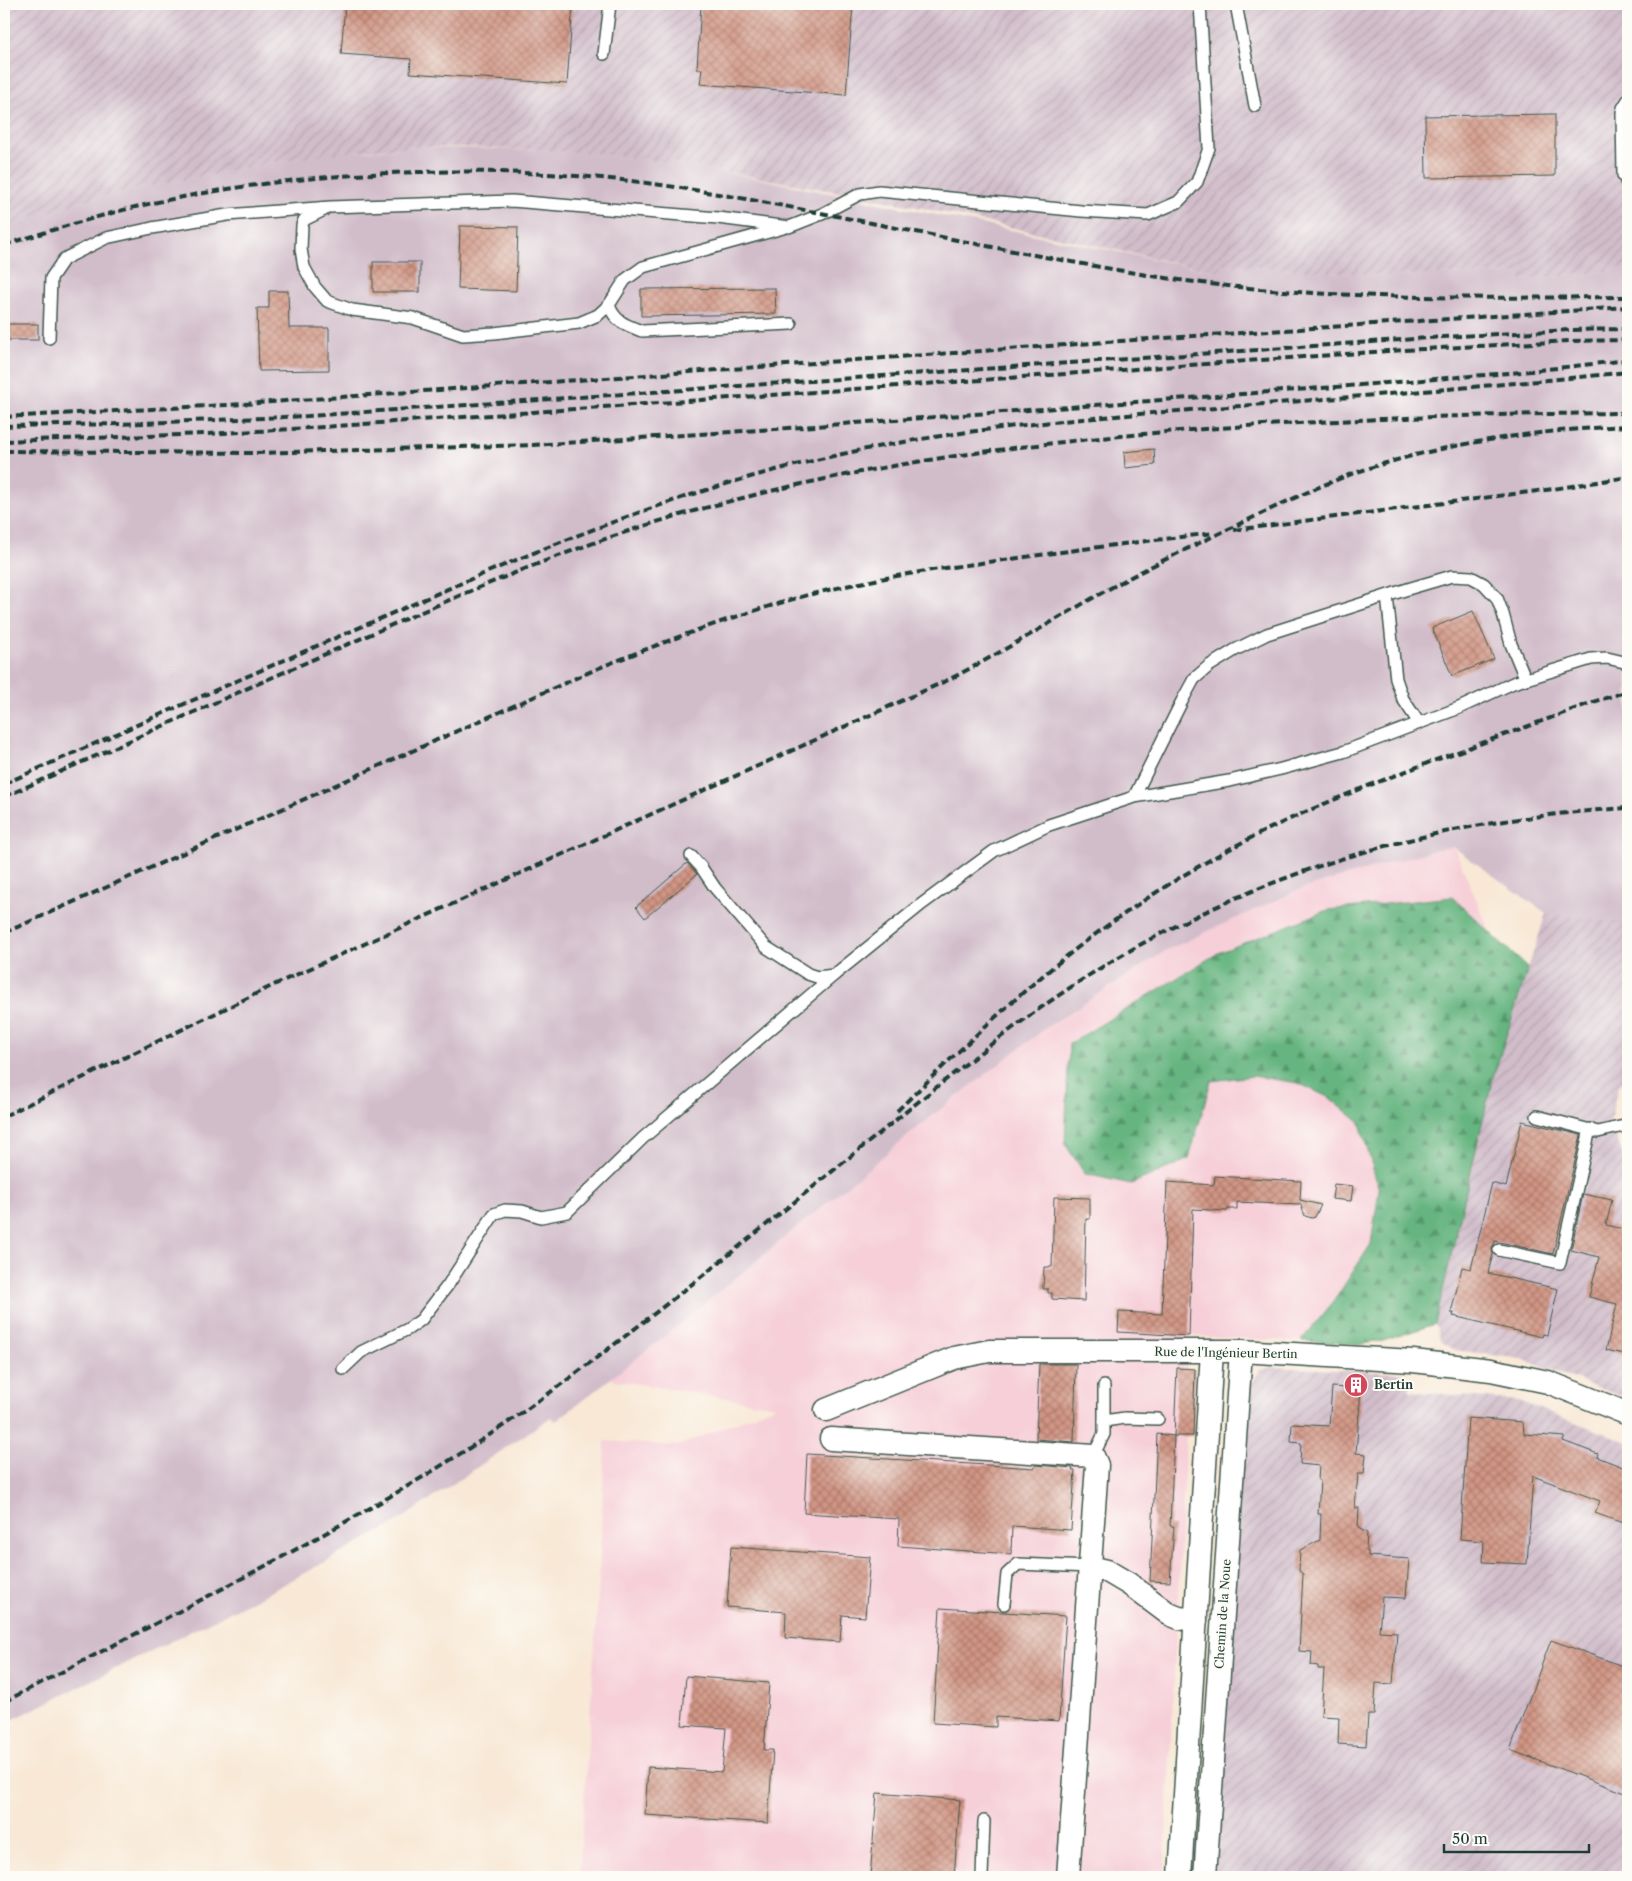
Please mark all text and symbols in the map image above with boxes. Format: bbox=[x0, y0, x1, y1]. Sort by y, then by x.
street label: Rue de l'Ingénieur Bertin bbox=[1154, 1344, 1298, 1361]
building icon: Bertin bbox=[1343, 1372, 1369, 1398]
place label: Bertin bbox=[1374, 1377, 1414, 1392]
street label: Chemin de la Noue bbox=[1211, 1558, 1234, 1669]
scale bar bbox=[1444, 1821, 1590, 1853]
text: 50 m bbox=[1452, 1829, 1488, 1848]

